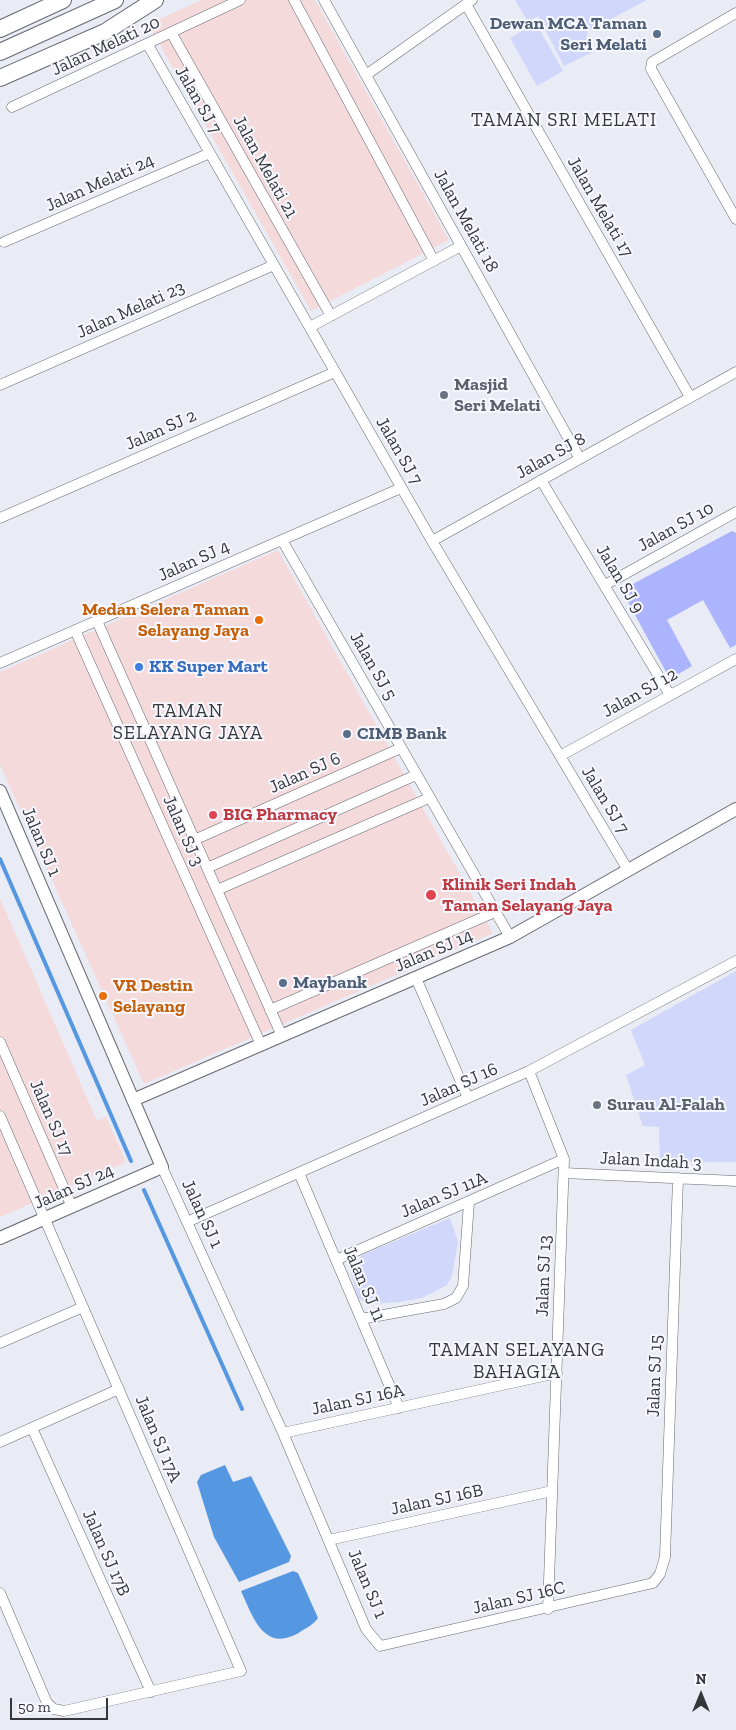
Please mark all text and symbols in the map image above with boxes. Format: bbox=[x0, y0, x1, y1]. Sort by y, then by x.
street label: Jalan Melati 20 bbox=[48, 11, 164, 81]
place label: Dewan MCA Taman Seri Melati bbox=[490, 13, 647, 56]
marker: Dewan MCA Taman Seri Melati bbox=[651, 28, 663, 40]
street label: Jalan SJ 7 bbox=[170, 62, 226, 138]
district label: TAMAN SRI MELATI bbox=[469, 110, 659, 132]
street label: Jalan Melati 21 bbox=[228, 112, 302, 222]
street label: Jalan Melati 24 bbox=[42, 149, 158, 217]
street label: Jalan Melati 17 bbox=[562, 153, 638, 261]
street label: Jalan Melati 18 bbox=[429, 166, 503, 276]
street label: Jalan Melati 23 bbox=[74, 277, 188, 343]
place label: Masjid Seri Melati bbox=[454, 374, 541, 416]
marker: Masjid Seri Melati bbox=[438, 389, 450, 401]
street label: Jalan SJ 2 bbox=[122, 405, 200, 455]
street label: Jalan SJ 7 bbox=[371, 413, 427, 489]
street label: Jalan SJ 8 bbox=[513, 428, 589, 484]
street label: Jalan SJ 10 bbox=[634, 497, 718, 557]
street label: Jalan SJ 4 bbox=[155, 536, 233, 586]
street label: Jalan SJ 9 bbox=[591, 541, 649, 617]
place label: Medan Selera Taman Selayang Jaya bbox=[82, 599, 249, 642]
marker: Medan Selera Taman Selayang Jaya bbox=[253, 614, 265, 626]
street label: Jalan SJ 5 bbox=[345, 628, 401, 704]
place label: KK Super Mart bbox=[149, 656, 268, 678]
marker: KK Super Mart bbox=[133, 661, 145, 673]
street label: Jalan SJ 12 bbox=[599, 664, 681, 722]
district label: TAMAN SELAYANG JAYA bbox=[111, 701, 265, 745]
place label: CIMB Bank bbox=[357, 723, 447, 745]
marker: CIMB Bank bbox=[341, 728, 353, 740]
street label: Jalan SJ 6 bbox=[266, 748, 344, 798]
street label: Jalan SJ 7 bbox=[577, 762, 633, 838]
street label: Jalan SJ 3 bbox=[158, 792, 208, 870]
street label: Jalan SJ 1 bbox=[17, 804, 65, 880]
place label: BIG Pharmacy bbox=[223, 804, 337, 826]
marker: BIG Pharmacy bbox=[207, 809, 219, 821]
place label: Klinik Seri Indah Taman Selayang Jaya bbox=[442, 874, 613, 916]
marker: Klinik Seri Indah Taman Selayang Jaya bbox=[424, 888, 438, 902]
street label: Jalan SJ 14 bbox=[392, 925, 476, 977]
place label: Maybank bbox=[293, 972, 367, 994]
place label: VR Destin Selayang bbox=[113, 975, 193, 1018]
marker: Maybank bbox=[277, 977, 289, 989]
marker: VR Destin Selayang bbox=[97, 990, 109, 1002]
street label: Jalan SJ 16 bbox=[417, 1058, 501, 1112]
street label: Jalan SJ 17 bbox=[25, 1076, 77, 1160]
place label: Surau Al-Falah bbox=[607, 1094, 725, 1116]
marker: Surau Al-Falah bbox=[591, 1099, 603, 1111]
street label: Jalan Indah 3 bbox=[600, 1148, 702, 1174]
street label: Jalan SJ 24 bbox=[31, 1160, 117, 1214]
street label: Jalan SJ 11A bbox=[398, 1167, 490, 1223]
street label: Jalan SJ 1 bbox=[177, 1176, 227, 1252]
street label: Jalan SJ 13 bbox=[532, 1235, 556, 1317]
street label: Jalan SJ 11 bbox=[338, 1243, 390, 1325]
street label: Jalan SJ 15 bbox=[643, 1334, 667, 1418]
district label: TAMAN SELAYANG BAHAGIA bbox=[427, 1340, 607, 1384]
street label: Jalan SJ 16A bbox=[310, 1380, 406, 1420]
street label: Jalan SJ 17A bbox=[130, 1392, 186, 1486]
street label: Jalan SJ 16B bbox=[389, 1480, 485, 1520]
street label: Jalan SJ 17B bbox=[77, 1507, 135, 1599]
street label: Jalan SJ 1 bbox=[343, 1546, 391, 1622]
street label: Jalan SJ 16C bbox=[471, 1577, 567, 1619]
north arrow bbox=[676, 1670, 726, 1720]
text: N bbox=[696, 1671, 706, 1688]
scale bar bbox=[12, 1688, 110, 1720]
text: 50 m bbox=[18, 1698, 51, 1716]

